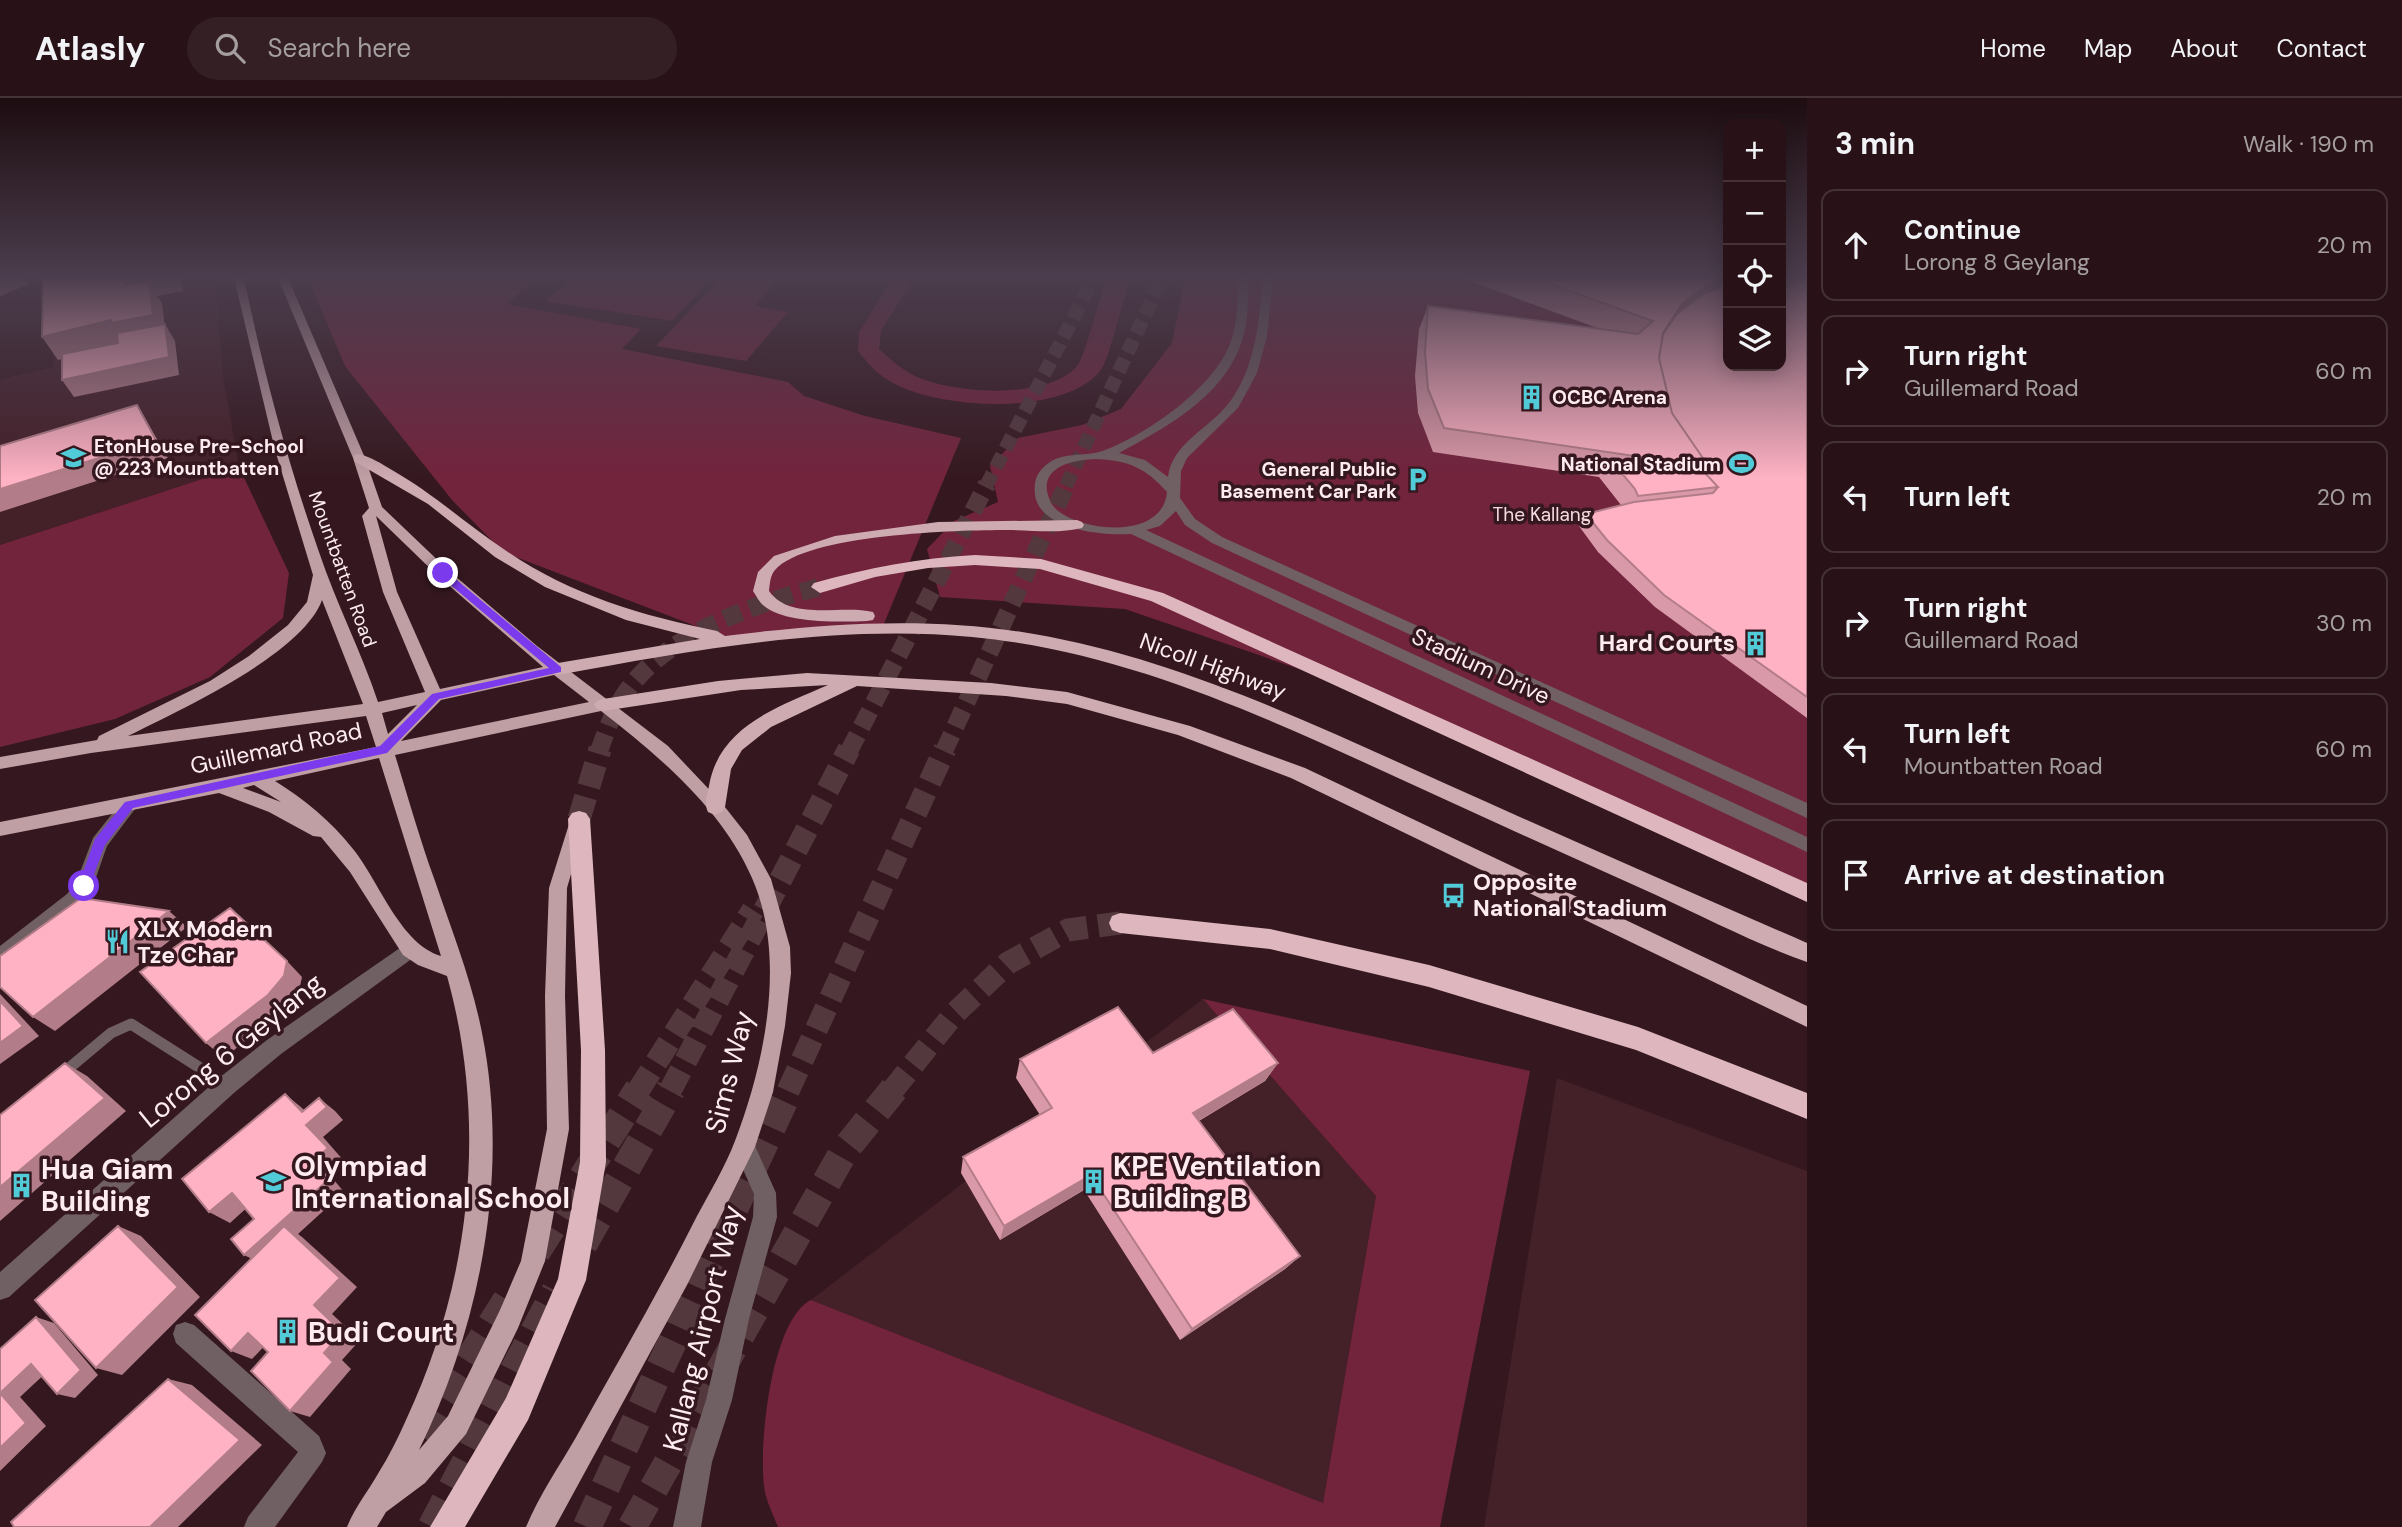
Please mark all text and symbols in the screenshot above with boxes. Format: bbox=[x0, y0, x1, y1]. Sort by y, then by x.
search box bbox=[187, 17, 677, 80]
text: Atlasly bbox=[35, 27, 145, 70]
icon: search bbox=[211, 29, 249, 67]
text: Search here bbox=[267, 31, 411, 65]
text: Home bbox=[1980, 33, 2046, 64]
text: Map bbox=[2084, 33, 2132, 64]
text: About bbox=[2170, 33, 2239, 64]
text: Contact bbox=[2277, 33, 2367, 64]
map controls bbox=[1723, 119, 1786, 371]
button: + bbox=[1723, 119, 1786, 182]
text: 3 min bbox=[1835, 124, 1915, 163]
text: Walk · 190 m bbox=[2243, 129, 2374, 159]
button: − bbox=[1723, 182, 1786, 245]
text: Continue bbox=[1904, 213, 2021, 247]
icon: ahead bbox=[1837, 226, 1875, 264]
text: 20 m bbox=[2317, 230, 2372, 260]
button: locate bbox=[1723, 245, 1786, 308]
text: Lorong 8 Geylang bbox=[1904, 247, 2090, 277]
button: layers bbox=[1723, 308, 1786, 371]
text: Turn right bbox=[1904, 339, 2028, 373]
icon: right bbox=[1837, 352, 1875, 390]
text: 60 m bbox=[2315, 356, 2372, 386]
text: Guillemard Road bbox=[1904, 373, 2079, 403]
building icon: OCBC Arena bbox=[1518, 383, 1546, 411]
place label: OCBC Arena bbox=[1552, 385, 1667, 410]
place label: EtonHouse Pre-School @ 223 Mountbatten bbox=[94, 434, 304, 481]
school or university icon: EtonHouse Pre-School @ 223 Mountbatten bbox=[60, 443, 88, 471]
sports icon: National Stadium bbox=[1727, 450, 1755, 478]
place label: National Stadium bbox=[1561, 452, 1721, 477]
place label: General Public Basement Car Park bbox=[1220, 457, 1397, 504]
parking icon: General Public Basement Car Park bbox=[1403, 466, 1431, 494]
icon: left bbox=[1837, 478, 1875, 516]
text: Turn left bbox=[1904, 480, 2011, 514]
text: 20 m bbox=[2317, 482, 2372, 512]
street label: Mountbatten Road bbox=[303, 488, 382, 651]
park label: The Kallang bbox=[1493, 502, 1592, 527]
route end bbox=[427, 557, 458, 588]
text: Turn right bbox=[1904, 591, 2028, 625]
icon: right bbox=[1837, 604, 1875, 642]
text: 30 m bbox=[2316, 608, 2372, 638]
street label: Stadium Drive bbox=[1407, 621, 1555, 711]
text: Guillemard Road bbox=[1904, 625, 2079, 655]
street label: Nicoll Highway bbox=[1136, 626, 1291, 706]
place label: Hard Courts bbox=[1599, 628, 1735, 658]
building icon: Hard Courts bbox=[1741, 629, 1769, 657]
street label: Guillemard Road bbox=[187, 715, 365, 781]
text: Turn left bbox=[1904, 717, 2011, 751]
icon: left bbox=[1837, 730, 1875, 768]
text: 60 m bbox=[2315, 734, 2372, 764]
text: Mountbatten Road bbox=[1904, 751, 2103, 781]
icon: arrive bbox=[1837, 856, 1875, 894]
text: Arrive at destination bbox=[1904, 858, 2165, 892]
place label: Opposite National Stadium bbox=[1473, 867, 1667, 923]
route start bbox=[68, 870, 99, 901]
bus stop icon: Opposite National Stadium bbox=[1439, 881, 1467, 909]
place label: XLX Modern Tze Char bbox=[137, 914, 273, 970]
restaurant icon: XLX Modern Tze Char bbox=[103, 928, 131, 956]
street label: Lorong 6 Geylang bbox=[132, 965, 331, 1136]
street label: Sims Way bbox=[696, 1007, 763, 1137]
place label: Olympiad International School bbox=[294, 1148, 570, 1217]
place label: KPE Ventilation Building B bbox=[1113, 1148, 1321, 1217]
place label: Hua Giam Building bbox=[41, 1151, 173, 1220]
school or university icon: Olympiad International School bbox=[260, 1168, 288, 1196]
building icon: KPE Ventilation Building B bbox=[1079, 1168, 1107, 1196]
building icon: Hua Giam Building bbox=[7, 1171, 35, 1199]
street label: Kallang Airport Way bbox=[654, 1201, 751, 1455]
place label: Budi Court bbox=[308, 1314, 454, 1351]
building icon: Budi Court bbox=[274, 1318, 302, 1346]

